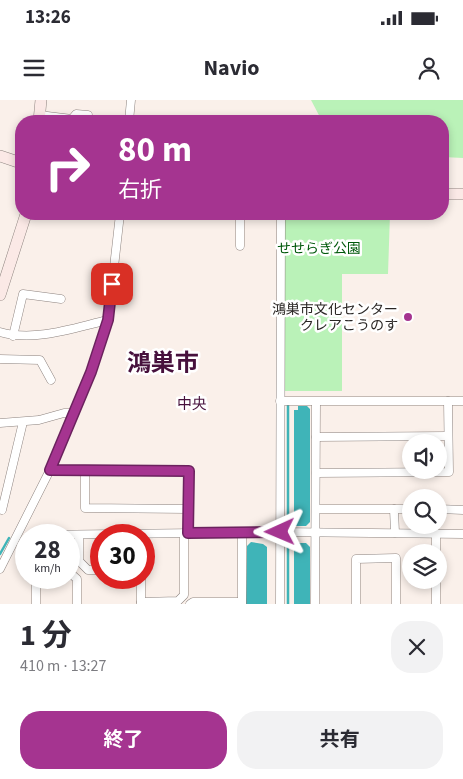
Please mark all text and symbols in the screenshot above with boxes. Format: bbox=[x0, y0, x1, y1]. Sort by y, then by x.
text: 13:26 bbox=[25, 4, 71, 31]
text: Navio bbox=[203, 52, 260, 84]
icon: menu bbox=[20, 54, 48, 82]
icon: person bbox=[415, 54, 443, 82]
text: 80 m bbox=[118, 125, 192, 175]
icon: right bbox=[35, 135, 100, 200]
text: 右折 bbox=[118, 174, 162, 206]
park label: せせらぎ公園 bbox=[277, 239, 361, 259]
pin bbox=[91, 263, 133, 305]
icon: arrive bbox=[98, 270, 126, 298]
place label: 鴻巣市文化センター クレアこうのす bbox=[272, 300, 398, 336]
marker: 鴻巣市文化センター クレアこうのす bbox=[402, 311, 414, 323]
district label: 鴻巣市 bbox=[127, 346, 199, 381]
district label: 中央 bbox=[177, 394, 207, 415]
map controls bbox=[402, 434, 447, 589]
button: sound bbox=[402, 434, 447, 479]
button: search bbox=[402, 489, 447, 534]
position arrow bbox=[253, 505, 305, 557]
speed limit sign: 30 bbox=[90, 524, 155, 589]
text: 28 bbox=[34, 532, 61, 568]
button: layers bbox=[402, 544, 447, 589]
text: km/h bbox=[34, 560, 61, 577]
text: 1 分 bbox=[20, 614, 72, 657]
button: close bbox=[391, 621, 443, 673]
text: 410 m · 13:27 bbox=[20, 655, 107, 677]
button: 終了 bbox=[20, 711, 227, 769]
button: 共有 bbox=[237, 711, 443, 769]

